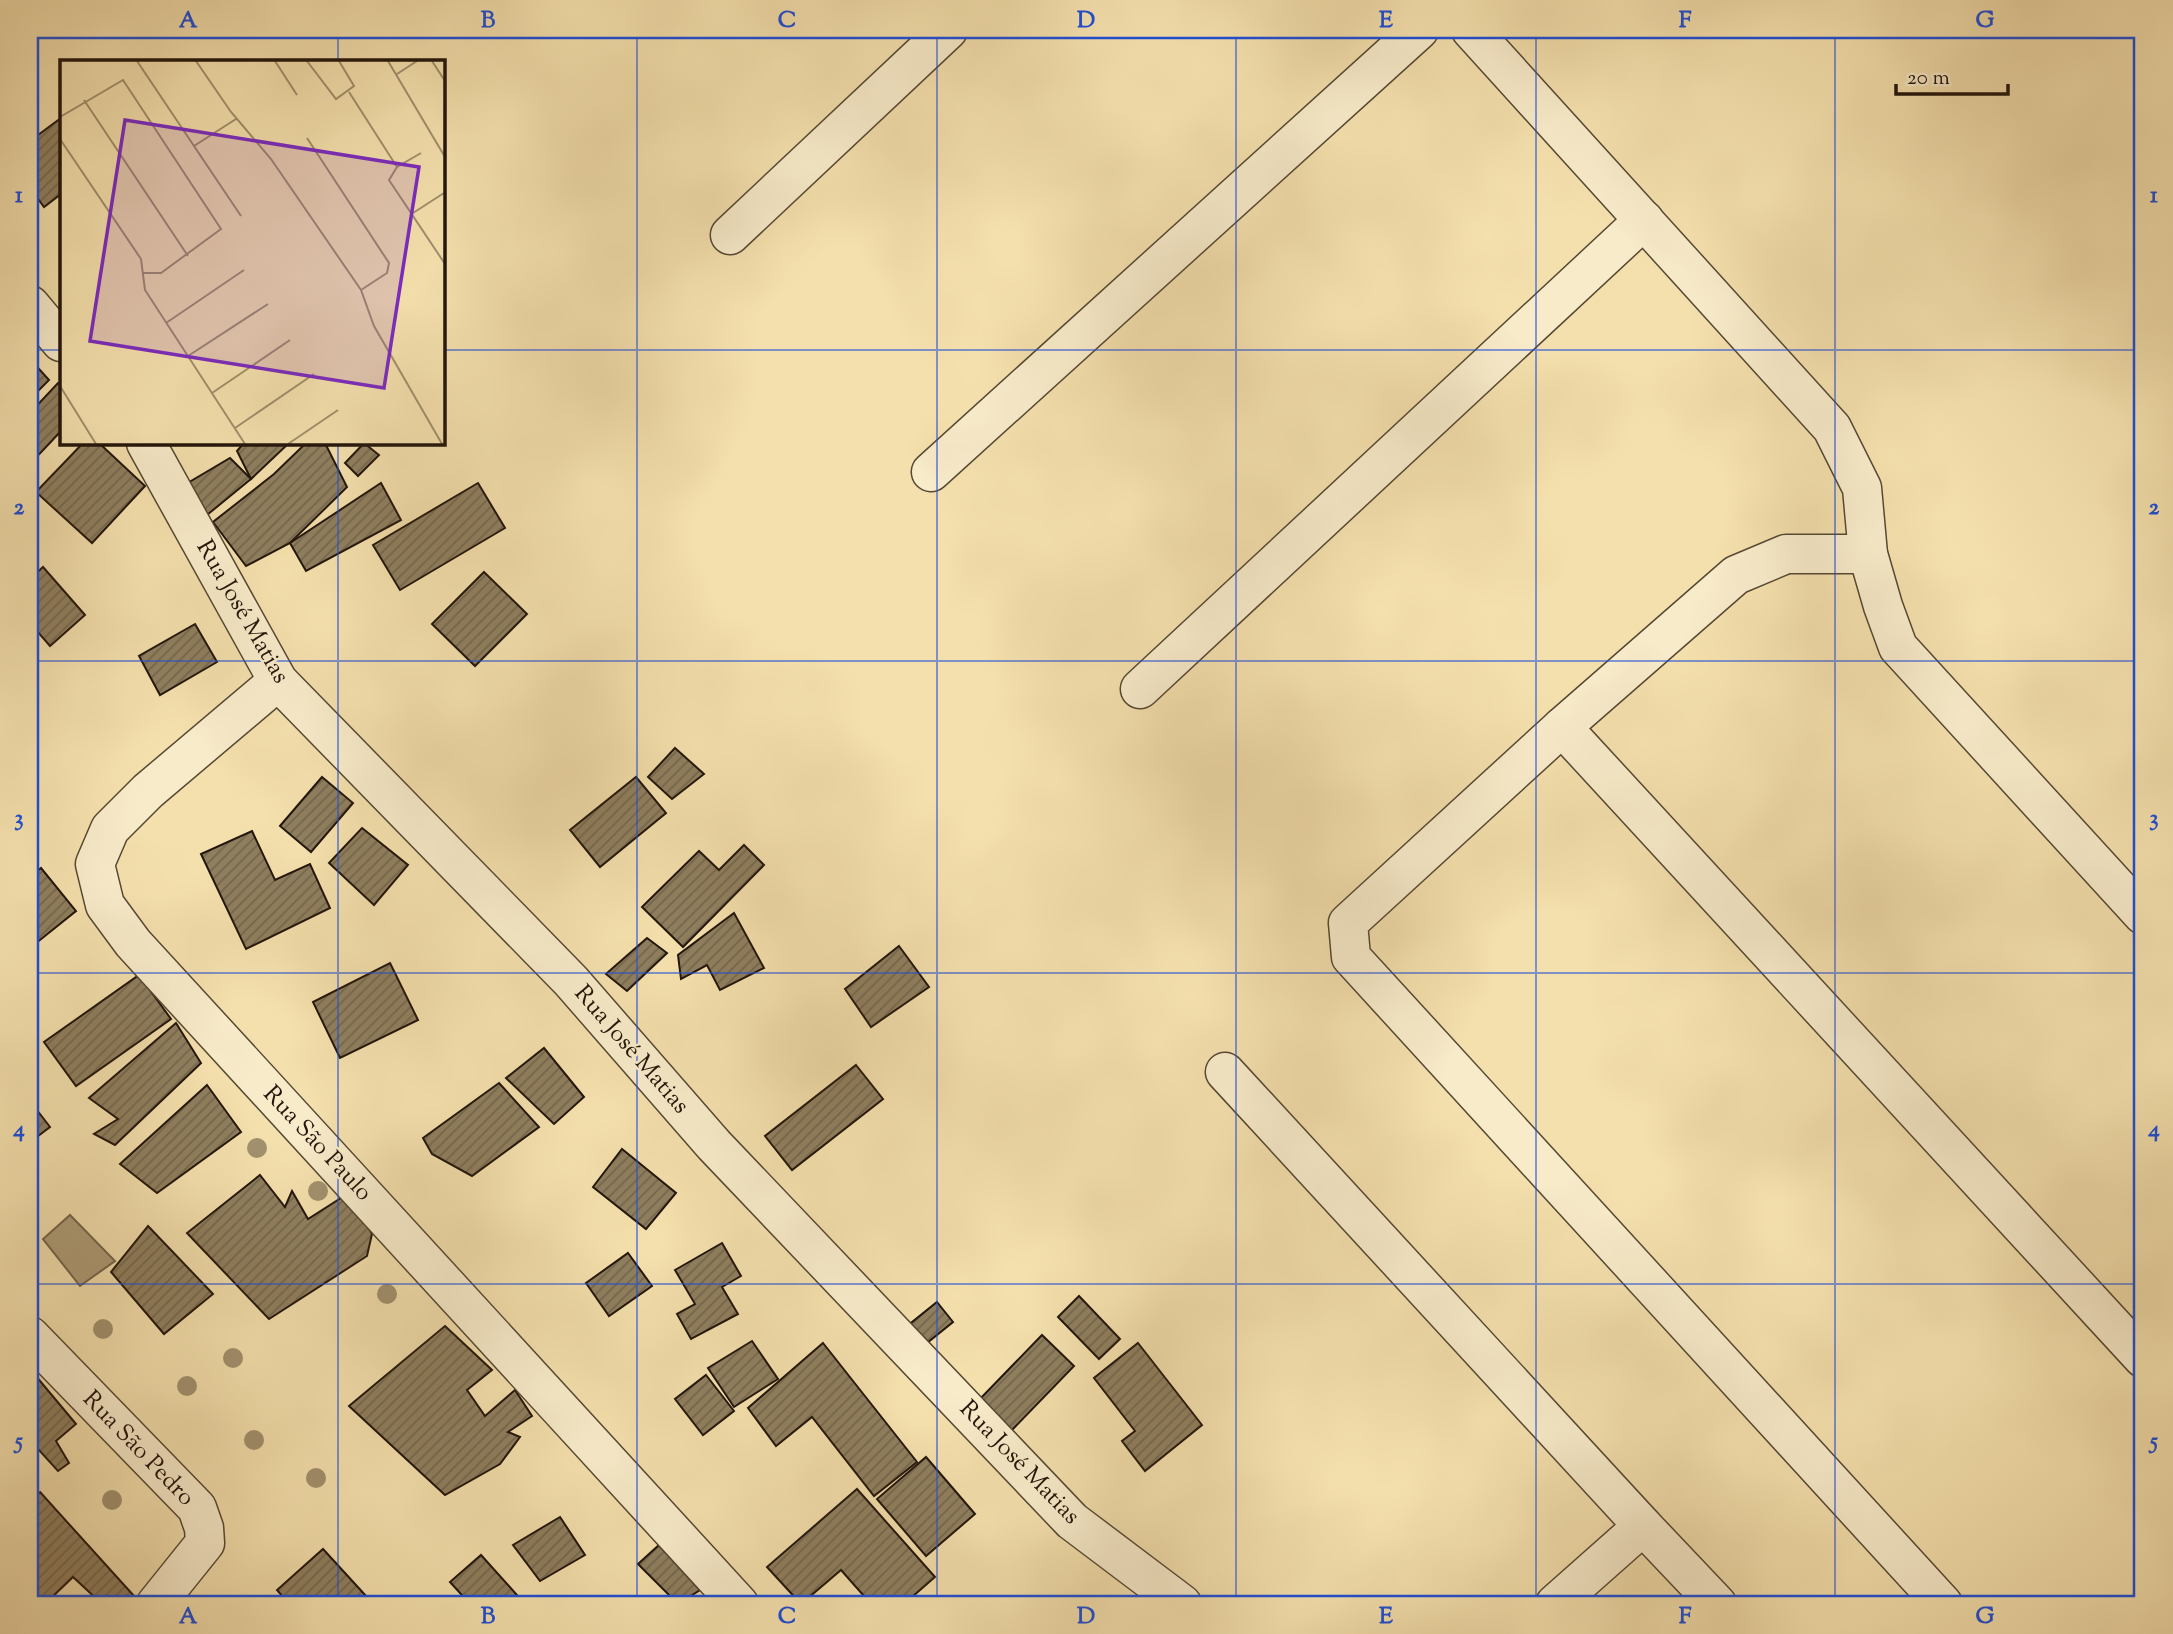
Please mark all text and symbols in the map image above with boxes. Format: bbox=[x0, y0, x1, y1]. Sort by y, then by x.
text: A bbox=[179, 5, 198, 38]
text: B bbox=[481, 5, 496, 38]
text: C bbox=[778, 5, 796, 38]
text: D bbox=[1077, 5, 1095, 38]
text: E bbox=[1379, 5, 1393, 38]
text: F bbox=[1679, 5, 1692, 38]
text: G bbox=[1976, 5, 1995, 38]
scale bar bbox=[1896, 52, 2008, 96]
inset map bbox=[60, 60, 444, 444]
text: 20 m bbox=[1907, 64, 1950, 94]
text: 1 bbox=[15, 180, 23, 213]
text: 1 bbox=[2150, 180, 2158, 213]
text: 2 bbox=[14, 492, 25, 525]
text: 2 bbox=[2149, 492, 2160, 525]
street label: Rua José Matias bbox=[187, 534, 297, 690]
text: 3 bbox=[14, 803, 24, 836]
text: 3 bbox=[2149, 803, 2159, 836]
street label: Rua José Matias bbox=[565, 978, 697, 1122]
street label: Rua São Paulo bbox=[254, 1079, 380, 1209]
text: 4 bbox=[12, 1114, 25, 1147]
text: 4 bbox=[2147, 1114, 2160, 1147]
street label: Rua São Pedro bbox=[74, 1384, 202, 1514]
street label: Rua José Matias bbox=[951, 1393, 1087, 1533]
text: 5 bbox=[13, 1426, 23, 1459]
text: 5 bbox=[2148, 1426, 2158, 1459]
text: A bbox=[179, 1601, 198, 1634]
text: B bbox=[481, 1601, 496, 1634]
text: C bbox=[778, 1601, 796, 1634]
text: D bbox=[1077, 1601, 1095, 1634]
text: E bbox=[1379, 1601, 1393, 1634]
text: F bbox=[1679, 1601, 1692, 1634]
text: G bbox=[1976, 1601, 1995, 1634]

